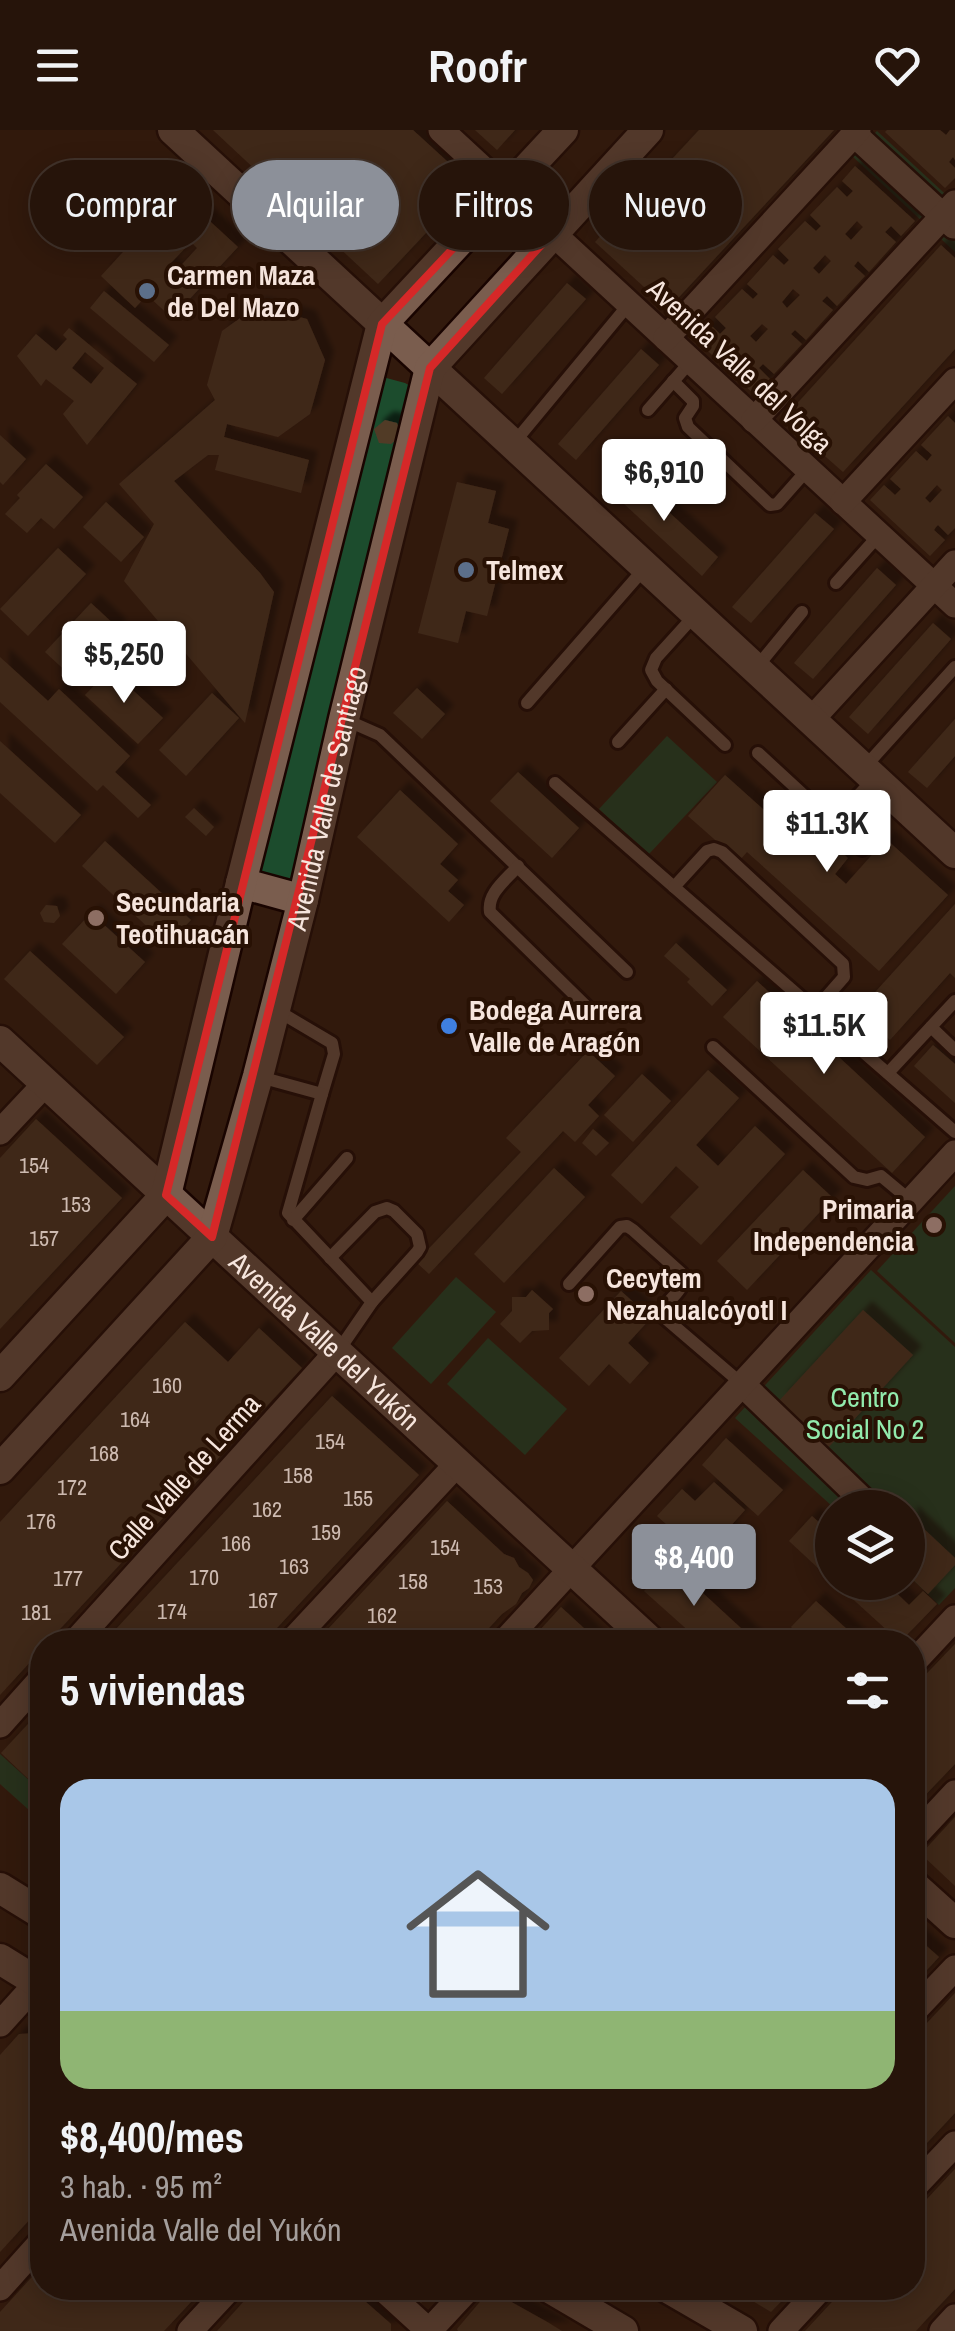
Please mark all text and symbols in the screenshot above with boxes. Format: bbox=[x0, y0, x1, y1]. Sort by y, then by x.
text: Roofr bbox=[428, 35, 527, 96]
icon: menu bbox=[30, 38, 85, 93]
icon: heart bbox=[870, 38, 925, 93]
chip: Comprar bbox=[30, 160, 212, 250]
chip: Alquilar bbox=[232, 160, 399, 250]
chip: Filtros bbox=[419, 160, 569, 250]
chip: Nuevo bbox=[589, 160, 742, 250]
place label: Carmen Maza de Del Mazo bbox=[167, 256, 315, 326]
street label: Avenida Valle del Volga bbox=[638, 269, 841, 462]
marker: Carmen Maza de Del Mazo bbox=[136, 280, 158, 302]
pin: $6,910 bbox=[583, 439, 745, 524]
text: $6,910 bbox=[624, 450, 704, 493]
place label: Telmex bbox=[486, 551, 564, 589]
marker: Telmex bbox=[455, 559, 477, 581]
pin: $5,250 bbox=[43, 621, 205, 706]
text: $5,250 bbox=[84, 632, 164, 675]
street label: Avenida Valle de Santiago bbox=[277, 662, 375, 935]
pin: $11.3K bbox=[746, 790, 908, 875]
text: $11.3K bbox=[785, 801, 869, 844]
place label: Secundaria Teotihuacán bbox=[116, 883, 250, 953]
marker: Secundaria Teotihuacán bbox=[85, 907, 107, 929]
place label: Bodega Aurrera Valle de Aragón bbox=[469, 991, 642, 1061]
pin: $11.5K bbox=[743, 992, 905, 1077]
text: $11.5K bbox=[782, 1003, 866, 1046]
marker: Bodega Aurrera Valle de Aragón bbox=[438, 1015, 460, 1037]
house number: 154 bbox=[19, 1150, 49, 1180]
house number: 153 bbox=[61, 1189, 91, 1219]
place label: Primaria Independencia bbox=[753, 1190, 914, 1260]
marker: Primaria Independencia bbox=[923, 1214, 945, 1236]
house number: 157 bbox=[29, 1223, 59, 1253]
street label: Avenida Valle del Yukón bbox=[221, 1243, 428, 1438]
place label: Cecytem Nezahualcóyotl I bbox=[606, 1259, 787, 1329]
marker: Cecytem Nezahualcóyotl I bbox=[575, 1283, 597, 1305]
house number: 160 bbox=[152, 1370, 182, 1400]
park label: Centro Social No 2 bbox=[806, 1378, 924, 1448]
street label: Calle Valle de Lerma bbox=[99, 1386, 269, 1568]
house number: 164 bbox=[120, 1404, 150, 1434]
house number: 154 bbox=[315, 1426, 345, 1456]
house number: 168 bbox=[89, 1438, 119, 1468]
house number: 158 bbox=[283, 1460, 313, 1490]
house number: 172 bbox=[57, 1472, 87, 1502]
house number: 155 bbox=[343, 1483, 373, 1513]
map controls bbox=[815, 1490, 925, 1600]
button: layers bbox=[815, 1490, 925, 1600]
house number: 162 bbox=[252, 1494, 282, 1524]
house number: 176 bbox=[26, 1506, 56, 1536]
house number: 159 bbox=[311, 1517, 341, 1547]
pin: $8,400 bbox=[613, 1524, 775, 1609]
house number: 166 bbox=[221, 1528, 251, 1558]
house number: 154 bbox=[430, 1532, 460, 1562]
text: $8,400 bbox=[654, 1535, 734, 1578]
house number: 163 bbox=[279, 1551, 309, 1581]
house number: 170 bbox=[189, 1562, 219, 1592]
house number: 177 bbox=[53, 1563, 83, 1593]
house number: 158 bbox=[398, 1566, 428, 1596]
house number: 153 bbox=[473, 1571, 503, 1601]
house number: 167 bbox=[248, 1585, 278, 1615]
house number: 174 bbox=[157, 1596, 187, 1626]
house number: 181 bbox=[21, 1597, 51, 1627]
house number: 162 bbox=[367, 1600, 397, 1630]
text: 5 viviendas bbox=[60, 1662, 246, 1718]
icon: filters bbox=[840, 1663, 895, 1718]
icon: home bbox=[388, 1844, 568, 2024]
text: $8,400/mes bbox=[60, 2109, 244, 2165]
text: 3 hab. · 95 m² bbox=[60, 2165, 222, 2208]
text: Avenida Valle del Yukón bbox=[60, 2208, 342, 2251]

